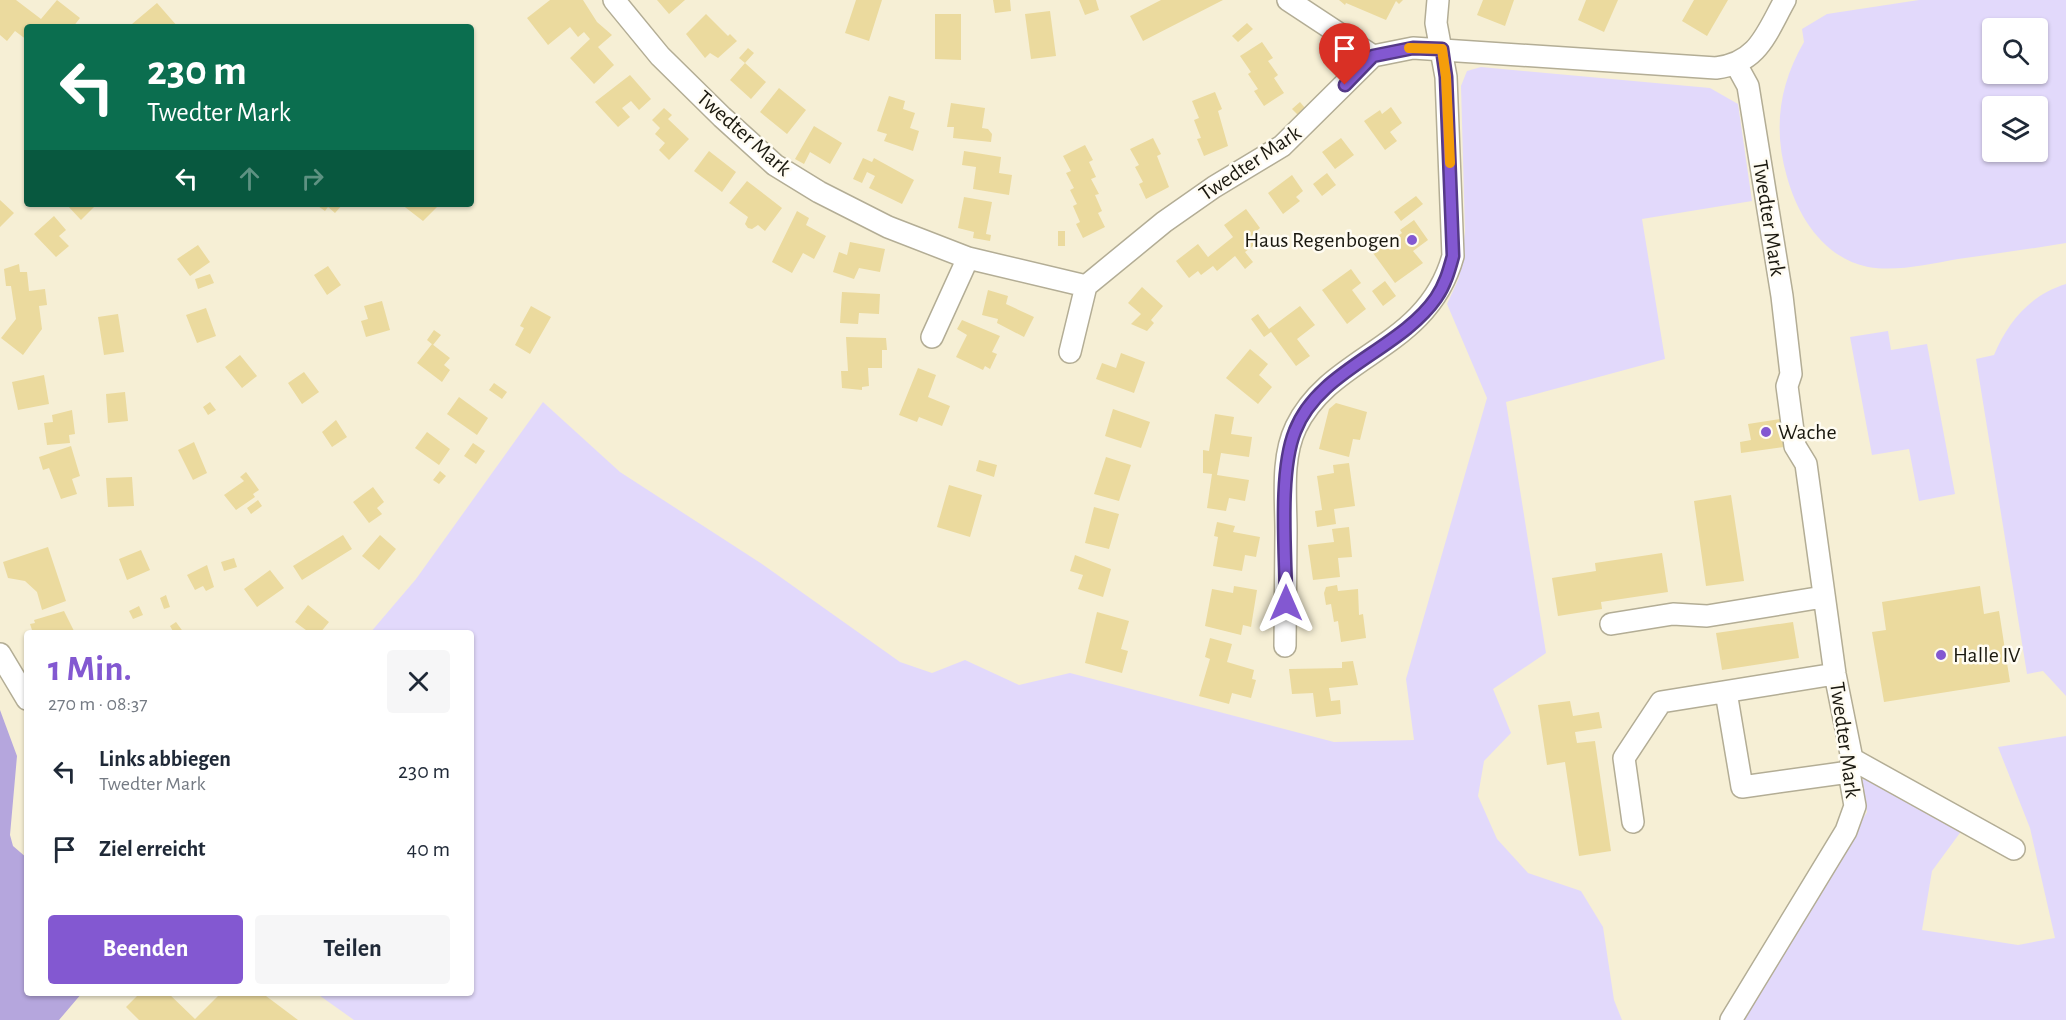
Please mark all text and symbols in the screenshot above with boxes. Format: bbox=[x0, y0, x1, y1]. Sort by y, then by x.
map controls bbox=[1982, 18, 2048, 162]
button: search bbox=[1982, 18, 2048, 84]
pin bbox=[1319, 23, 1370, 85]
icon: arrive bbox=[1328, 32, 1361, 65]
icon: left bbox=[48, 48, 126, 126]
text: 230 m bbox=[147, 50, 247, 92]
street label: Twedter Mark bbox=[693, 86, 795, 180]
button: layers bbox=[1982, 96, 2048, 162]
text: Twedter Mark bbox=[147, 99, 291, 126]
street label: Twedter Mark bbox=[1195, 121, 1305, 205]
street label: Twedter Mark bbox=[1749, 158, 1789, 278]
icon: left bbox=[170, 162, 203, 195]
icon: ahead bbox=[233, 162, 266, 195]
icon: right bbox=[296, 162, 329, 195]
place label: Haus Regenbogen bbox=[1244, 229, 1400, 251]
marker: Haus Regenbogen bbox=[1405, 233, 1419, 247]
place label: Wache bbox=[1778, 421, 1837, 443]
marker: Wache bbox=[1759, 425, 1773, 439]
position arrow bbox=[1254, 571, 1318, 635]
place label: Halle IV bbox=[1953, 644, 2021, 666]
marker: Halle IV bbox=[1934, 648, 1948, 662]
button: close bbox=[387, 650, 450, 713]
text: 1 Min. bbox=[48, 651, 132, 687]
street label: Twedter Mark bbox=[1826, 680, 1864, 800]
text: 270 m · 08:37 bbox=[48, 694, 148, 714]
text: Links abbiegen bbox=[99, 748, 231, 770]
icon: left bbox=[48, 755, 81, 788]
text: 230 m bbox=[398, 760, 450, 782]
text: Twedter Mark bbox=[99, 774, 206, 794]
icon: arrive bbox=[48, 833, 81, 866]
text: Ziel erreicht bbox=[99, 838, 206, 860]
text: 40 m bbox=[407, 838, 450, 860]
button: Beenden bbox=[48, 915, 243, 984]
button: Teilen bbox=[255, 915, 450, 984]

